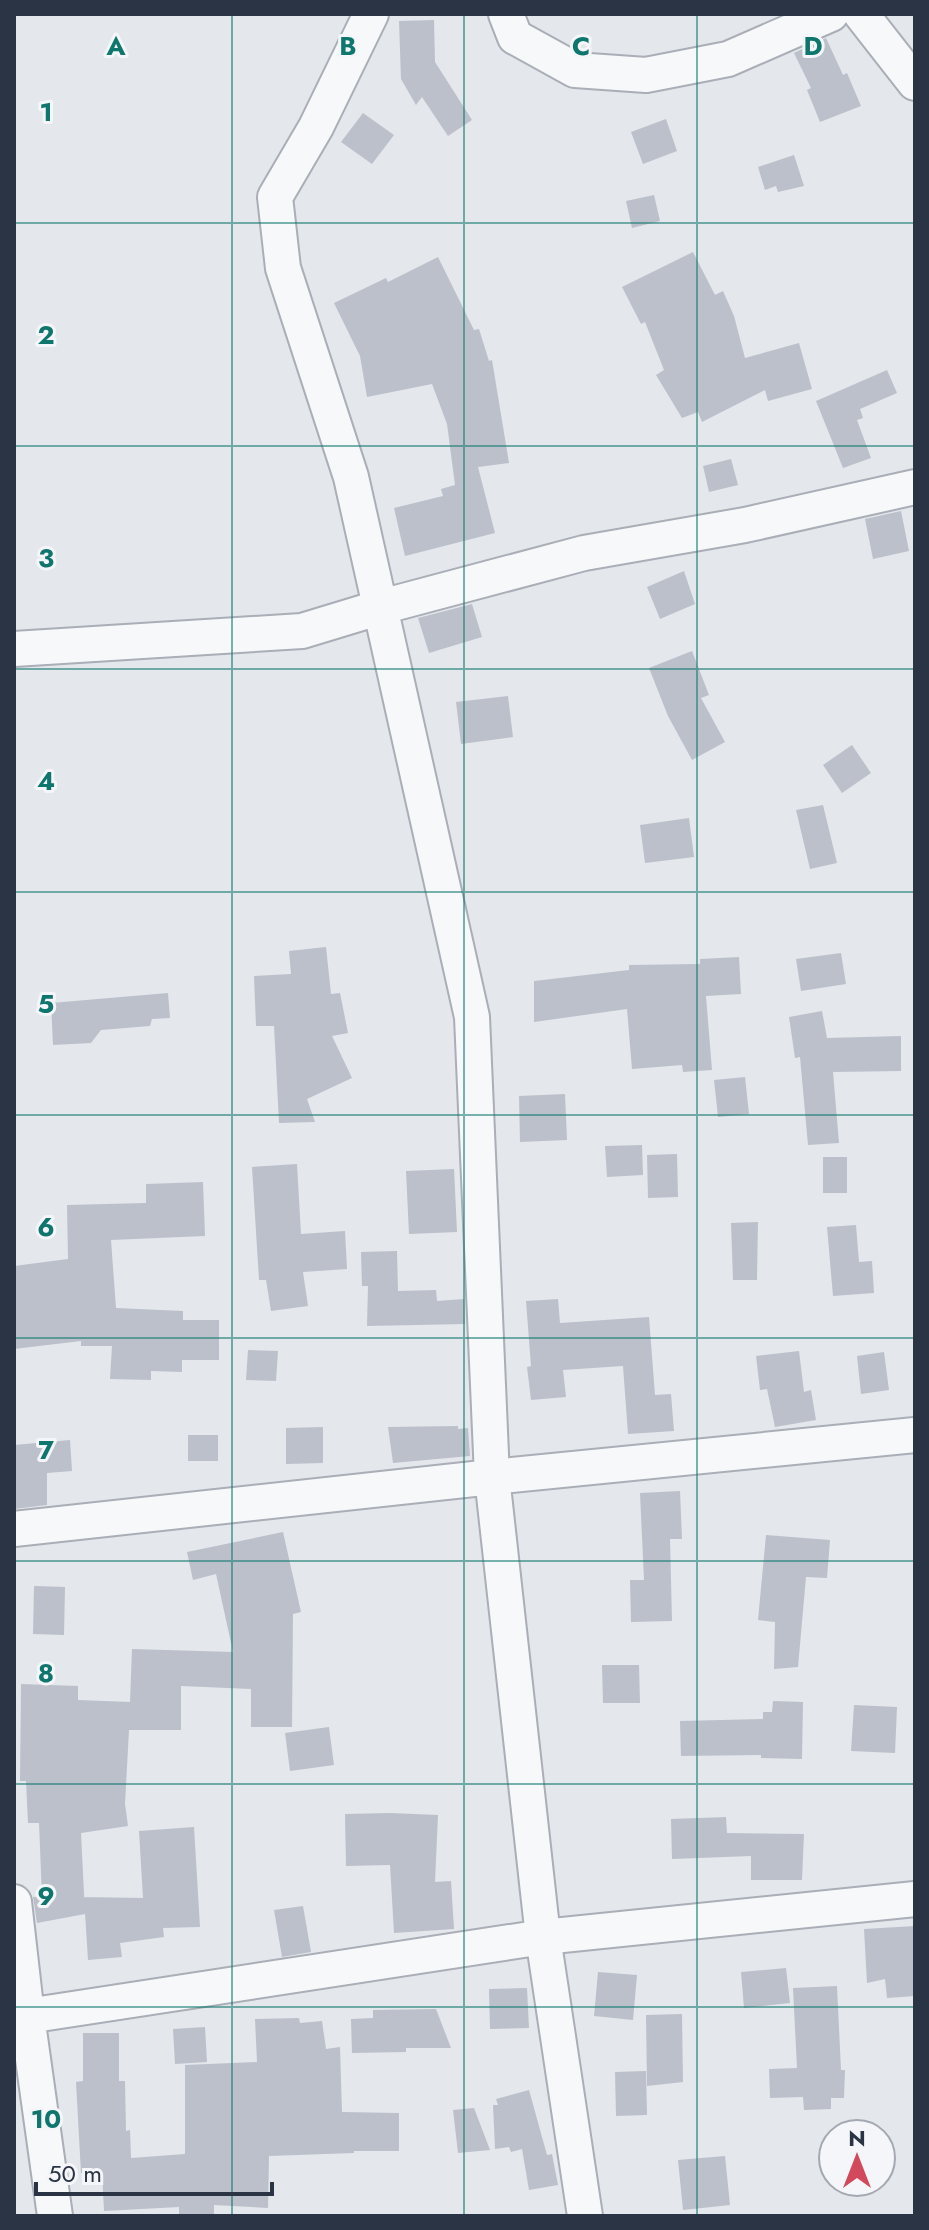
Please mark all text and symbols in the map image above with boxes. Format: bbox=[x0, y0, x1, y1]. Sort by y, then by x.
text: A bbox=[105, 27, 126, 65]
text: B bbox=[339, 27, 357, 65]
text: C bbox=[572, 27, 590, 65]
text: D bbox=[803, 27, 823, 65]
text: 1 bbox=[39, 93, 53, 131]
text: 2 bbox=[37, 316, 55, 354]
text: 3 bbox=[38, 539, 54, 577]
text: 4 bbox=[37, 762, 55, 800]
text: 5 bbox=[38, 985, 54, 1023]
text: 6 bbox=[37, 1208, 55, 1246]
text: 7 bbox=[38, 1431, 54, 1469]
text: 8 bbox=[38, 1654, 54, 1692]
text: 9 bbox=[37, 1877, 55, 1915]
text: 10 bbox=[31, 2100, 61, 2138]
north arrow bbox=[817, 2118, 897, 2198]
text: N bbox=[848, 2122, 866, 2154]
scale bar bbox=[36, 2146, 272, 2196]
text: 50 m bbox=[48, 2156, 102, 2191]

